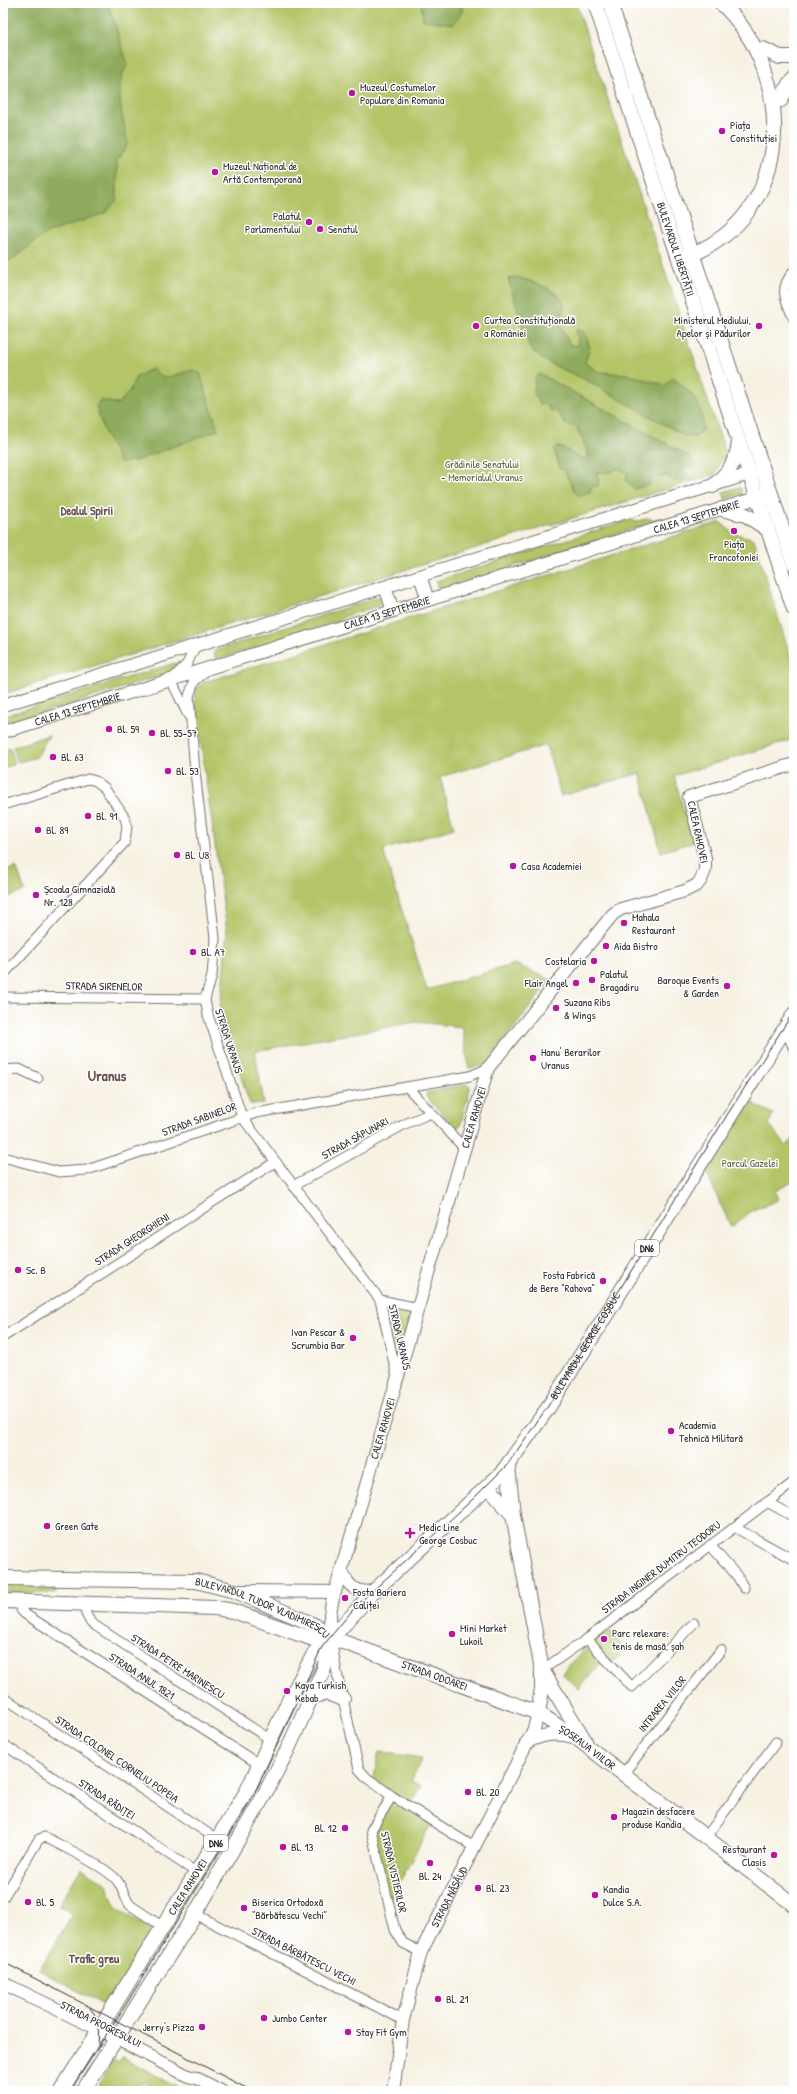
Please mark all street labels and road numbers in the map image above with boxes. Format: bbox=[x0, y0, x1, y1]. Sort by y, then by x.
street label: BULEVARDUL LIBERTĂȚII bbox=[654, 200, 698, 298]
street label: CALEA 13 SEPTEMBRIE bbox=[651, 497, 741, 537]
street label: CALEA 13 SEPTEMBRIE bbox=[342, 593, 432, 633]
street label: CALEA 13 SEPTEMBRIE bbox=[33, 689, 122, 729]
street label: CALEA RAHOVEI bbox=[685, 799, 711, 865]
street label: STRADA SIRENELOR bbox=[65, 978, 143, 994]
street label: STRADA URANUS bbox=[212, 1007, 246, 1075]
street label: CALEA RAHOVEI bbox=[458, 1085, 489, 1150]
street label: STRADA SABINELOR bbox=[160, 1099, 238, 1139]
street label: STRADA SĂPUNARI bbox=[319, 1114, 391, 1162]
street label: STRADA GHEORGHIENI bbox=[92, 1210, 172, 1268]
road number: DN6 bbox=[635, 1240, 659, 1256]
street label: BULEVARDUL GEORGE COȘBUC bbox=[547, 1289, 624, 1402]
street label: STRADA URANUS bbox=[386, 1303, 414, 1371]
street label: CALEA RAHOVEI bbox=[367, 1396, 398, 1461]
street label: STRADA INGINER DUMITRU TEODORU bbox=[599, 1518, 723, 1616]
street label: BULEVARDUL TUDOR VLADIMIRESCU bbox=[194, 1574, 333, 1641]
street label: STRADA PETRE MARINESCU bbox=[129, 1631, 227, 1701]
street label: STRADA ANUL 1821 bbox=[107, 1650, 177, 1702]
street label: STRADA ODOAREI bbox=[400, 1657, 469, 1694]
street label: INTRAREA VIILOR bbox=[635, 1673, 689, 1735]
street label: STRADA COLONEL CORNELIU POPEIA bbox=[53, 1712, 182, 1806]
street label: ȘOSEAUA VIILOR bbox=[556, 1722, 618, 1773]
street label: STRADA RĂDIȚEI bbox=[76, 1776, 138, 1822]
street label: STRADA VISTIERILOR bbox=[378, 1830, 410, 1914]
road number: DN6 bbox=[204, 1835, 228, 1851]
street label: CALEA RAHOVEI bbox=[165, 1856, 210, 1918]
street label: STRADA NĂSĂUD bbox=[428, 1863, 471, 1930]
street label: STRADA BĂRBĂTESCU VECHI bbox=[250, 1924, 358, 1988]
street label: STRADA PROGRESULUI bbox=[58, 1998, 144, 2050]

